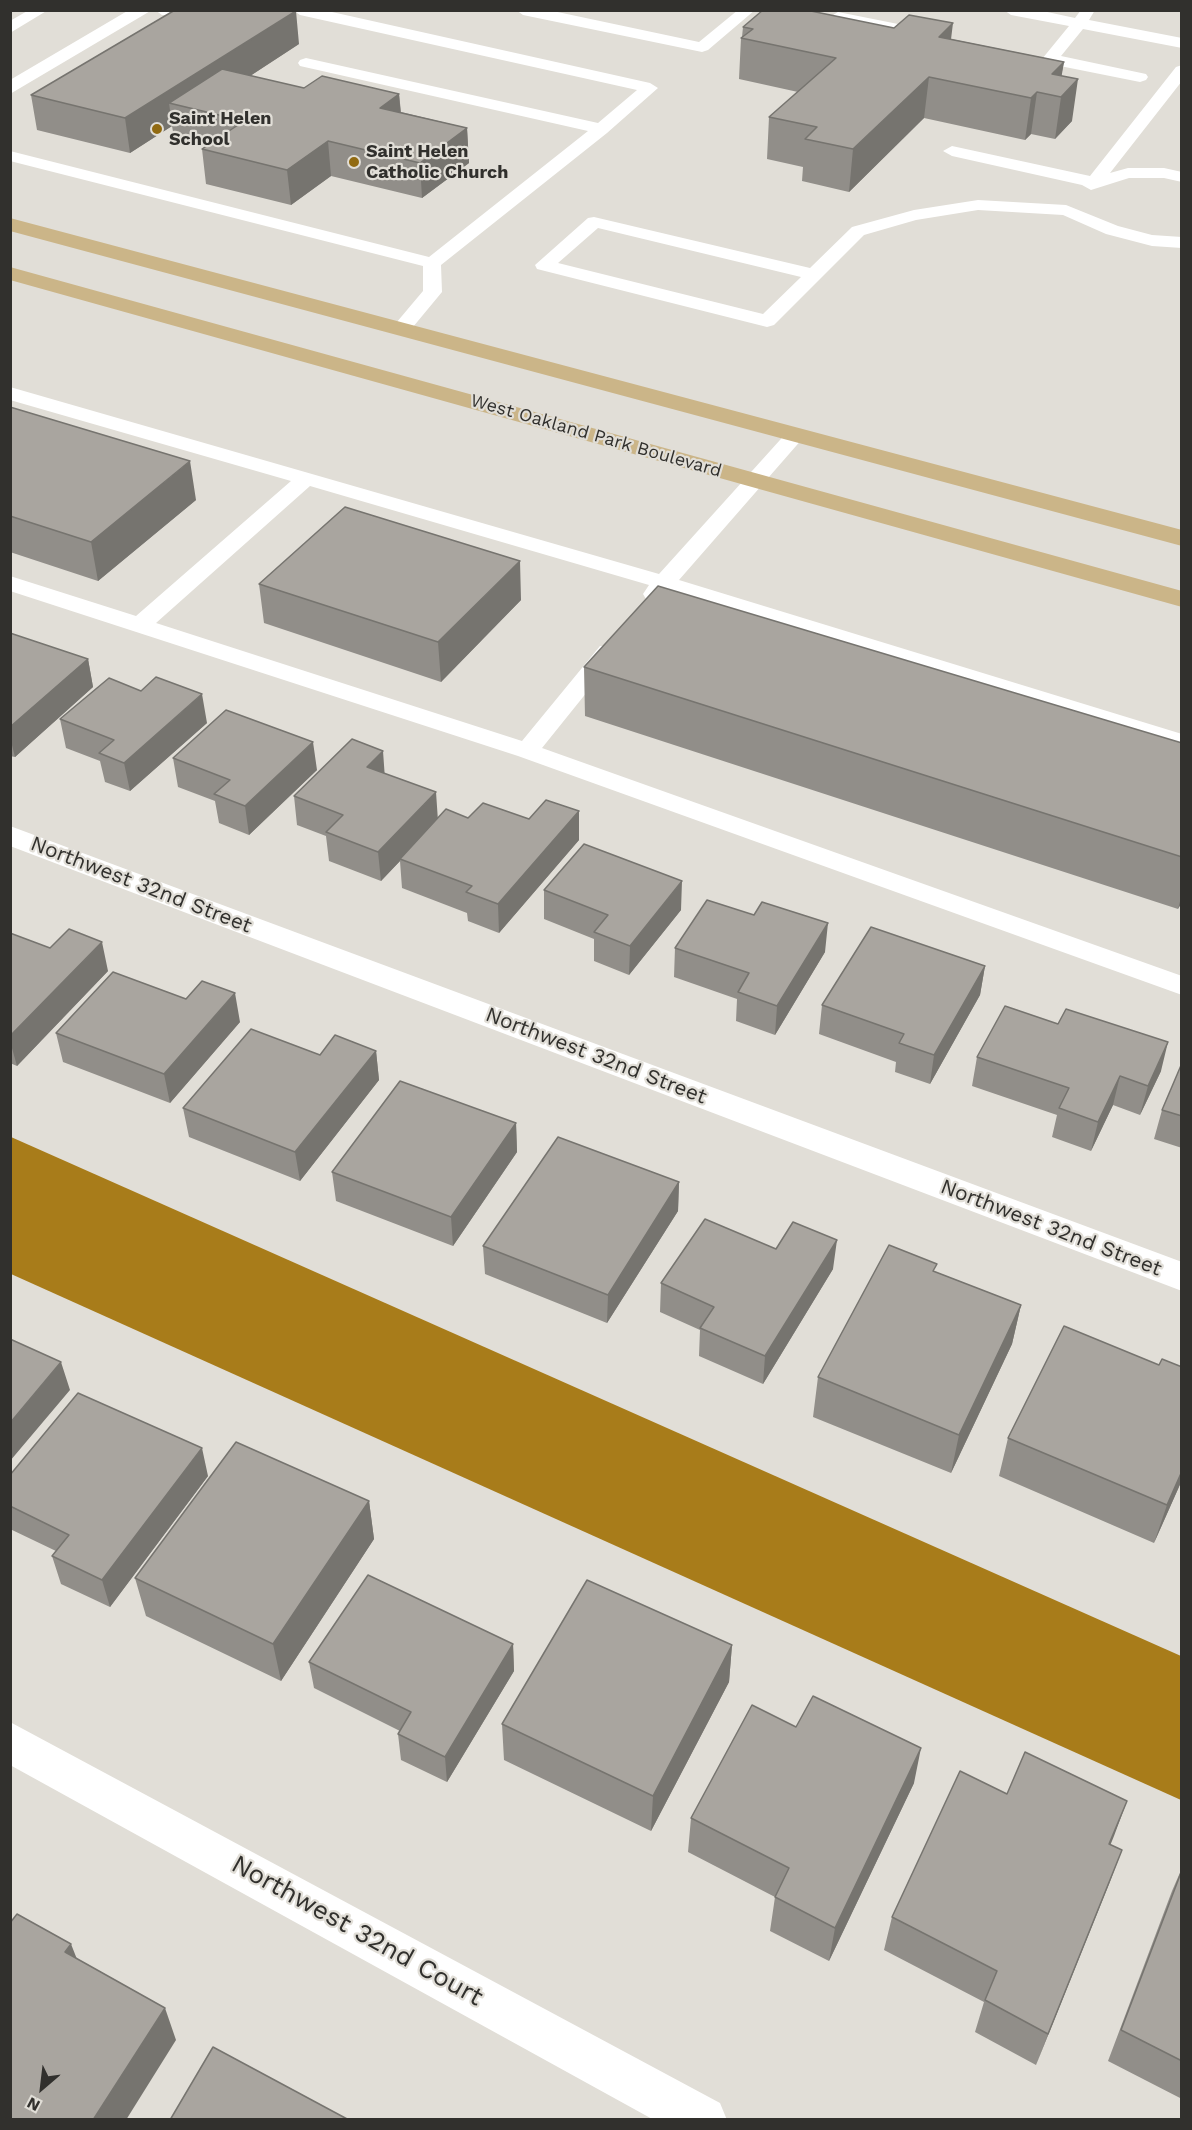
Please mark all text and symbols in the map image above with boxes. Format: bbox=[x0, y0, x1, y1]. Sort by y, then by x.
place label: Saint Helen School bbox=[169, 108, 272, 150]
marker: Saint Helen School bbox=[150, 122, 164, 136]
place label: Saint Helen Catholic Church bbox=[366, 141, 508, 184]
marker: Saint Helen Catholic Church bbox=[347, 155, 361, 169]
street label: West Oakland Park Boulevard bbox=[468, 390, 724, 482]
street label: Northwest 32nd Street bbox=[27, 831, 255, 939]
street label: Northwest 32nd Street bbox=[482, 1002, 710, 1110]
street label: Northwest 32nd Street bbox=[937, 1174, 1165, 1282]
street label: Northwest 32nd Court bbox=[226, 1849, 488, 2013]
north arrow bbox=[12, 2058, 72, 2118]
text: N bbox=[24, 2093, 43, 2116]

